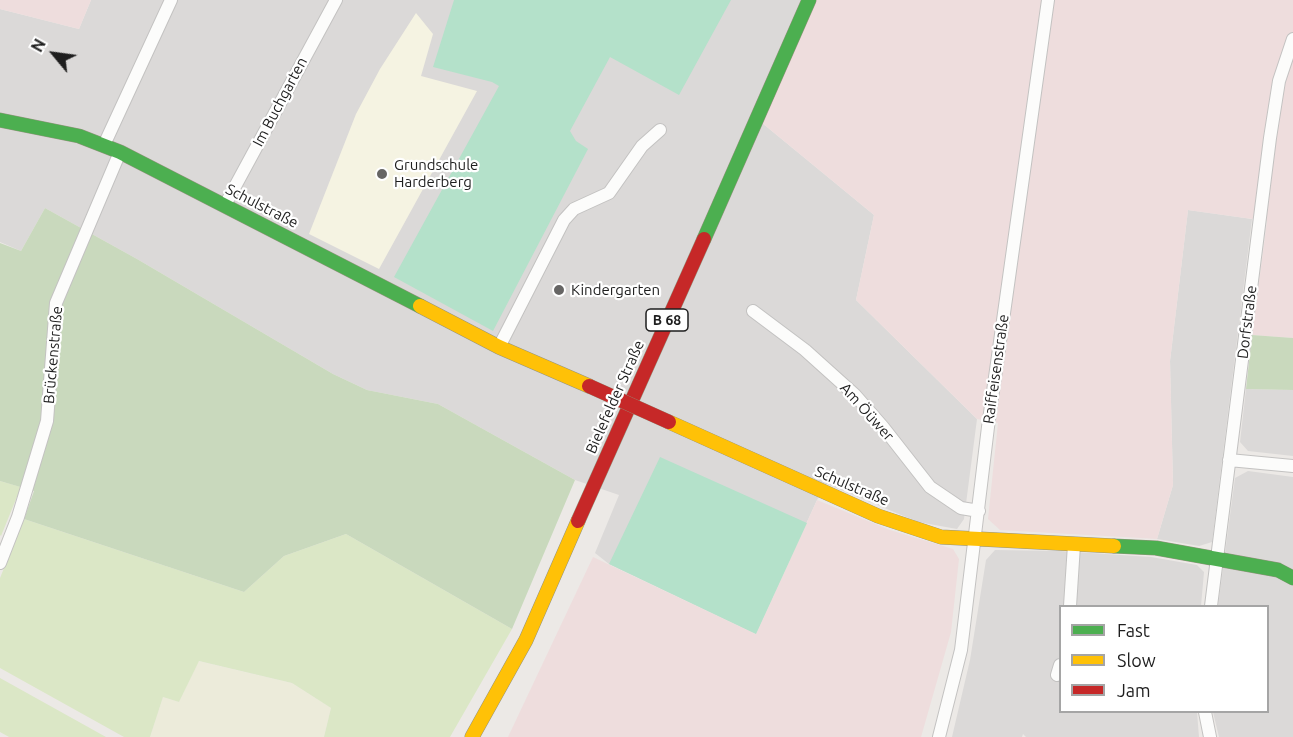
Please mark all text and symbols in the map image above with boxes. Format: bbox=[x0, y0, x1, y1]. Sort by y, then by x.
north arrow bbox=[24, 24, 84, 84]
text: N bbox=[27, 36, 49, 55]
street label: Im Buchgarten bbox=[249, 54, 311, 150]
place label: Grundschule Harderberg bbox=[394, 156, 478, 191]
marker: Grundschule Harderberg bbox=[375, 167, 389, 181]
street label: Schulstraße bbox=[223, 180, 301, 232]
place label: Kindergarten bbox=[571, 281, 660, 299]
marker: Kindergarten bbox=[552, 283, 566, 297]
street label: Dorfstraße bbox=[1234, 284, 1260, 360]
street label: Brückenstraße bbox=[40, 305, 66, 405]
road number: B 68 bbox=[646, 309, 688, 331]
street label: Raiffeisenstraße bbox=[979, 313, 1013, 425]
street label: Bielefelder Straße bbox=[582, 338, 648, 456]
street label: Am Öüwer bbox=[836, 379, 898, 445]
street label: Schulstraße bbox=[812, 462, 892, 510]
legend bbox=[1059, 605, 1269, 713]
text: Fast bbox=[1117, 620, 1150, 640]
text: Slow bbox=[1117, 650, 1156, 670]
text: Jam bbox=[1117, 680, 1151, 700]

